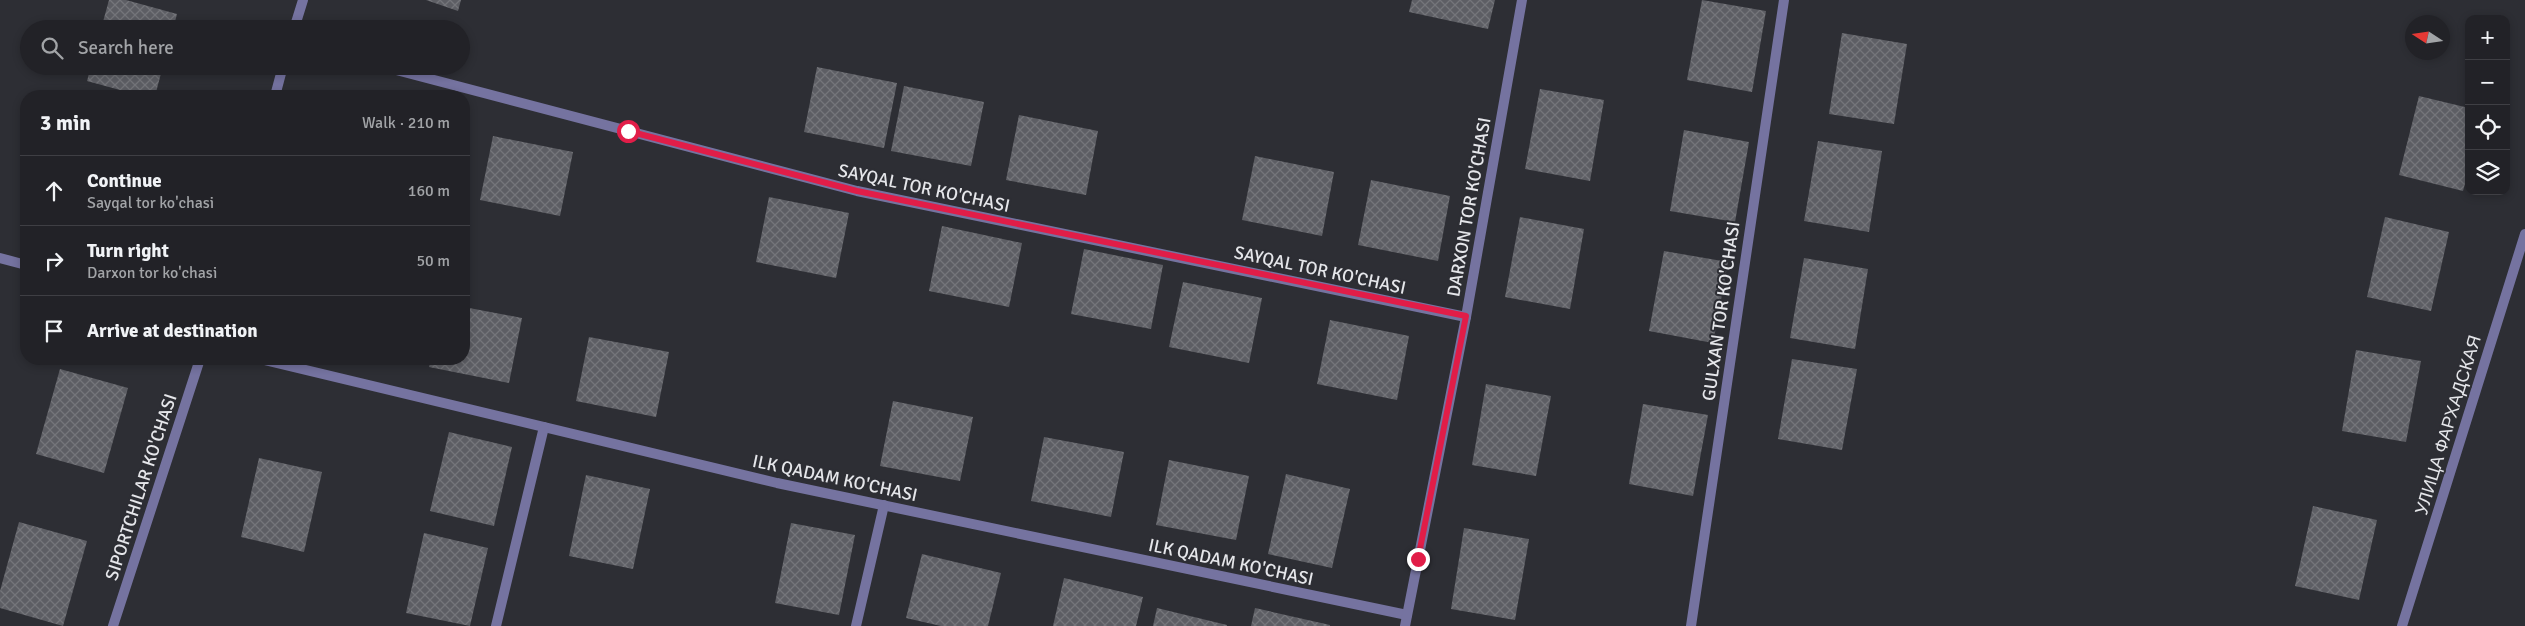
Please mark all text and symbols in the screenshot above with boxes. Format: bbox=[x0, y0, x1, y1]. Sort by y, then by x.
north arrow bbox=[2405, 15, 2450, 60]
map controls bbox=[2465, 15, 2510, 195]
button: + bbox=[2465, 15, 2510, 60]
search box bbox=[20, 20, 470, 75]
icon: search bbox=[38, 34, 66, 62]
text: Search here bbox=[78, 36, 174, 60]
button: − bbox=[2465, 60, 2510, 105]
button: locate bbox=[2465, 105, 2510, 150]
text: 3 min bbox=[40, 110, 91, 136]
text: Walk · 210 m bbox=[362, 113, 450, 133]
street label: DARXON TOR KO'CHASI bbox=[1442, 116, 1496, 298]
route start bbox=[617, 120, 640, 143]
button: layers bbox=[2465, 150, 2510, 195]
street label: SAYQAL TOR KO'CHASI bbox=[836, 159, 1012, 217]
text: Continue bbox=[87, 169, 162, 193]
icon: ahead bbox=[40, 177, 68, 205]
text: 160 m bbox=[408, 181, 450, 201]
text: Sayqal tor ko'chasi bbox=[87, 193, 214, 213]
street label: GULXAN TOR KO'CHASI bbox=[1698, 220, 1744, 402]
text: Turn right bbox=[87, 239, 169, 263]
street label: SAYQAL TOR KO'CHASI bbox=[1232, 241, 1408, 299]
icon: right bbox=[40, 247, 68, 275]
text: 50 m bbox=[416, 251, 450, 271]
text: Darxon tor ko'chasi bbox=[87, 263, 217, 283]
icon: arrive bbox=[40, 317, 68, 345]
text: Arrive at destination bbox=[87, 319, 258, 343]
street label: УЛИЦА ФАРХАДСКАЯ bbox=[2410, 333, 2486, 517]
street label: SIPORTCHILAR KO'CHASI bbox=[100, 391, 182, 583]
street label: ILK QADAM KO'CHASI bbox=[750, 450, 920, 506]
street label: ILK QADAM KO'CHASI bbox=[1146, 534, 1316, 590]
route end bbox=[1407, 548, 1430, 571]

